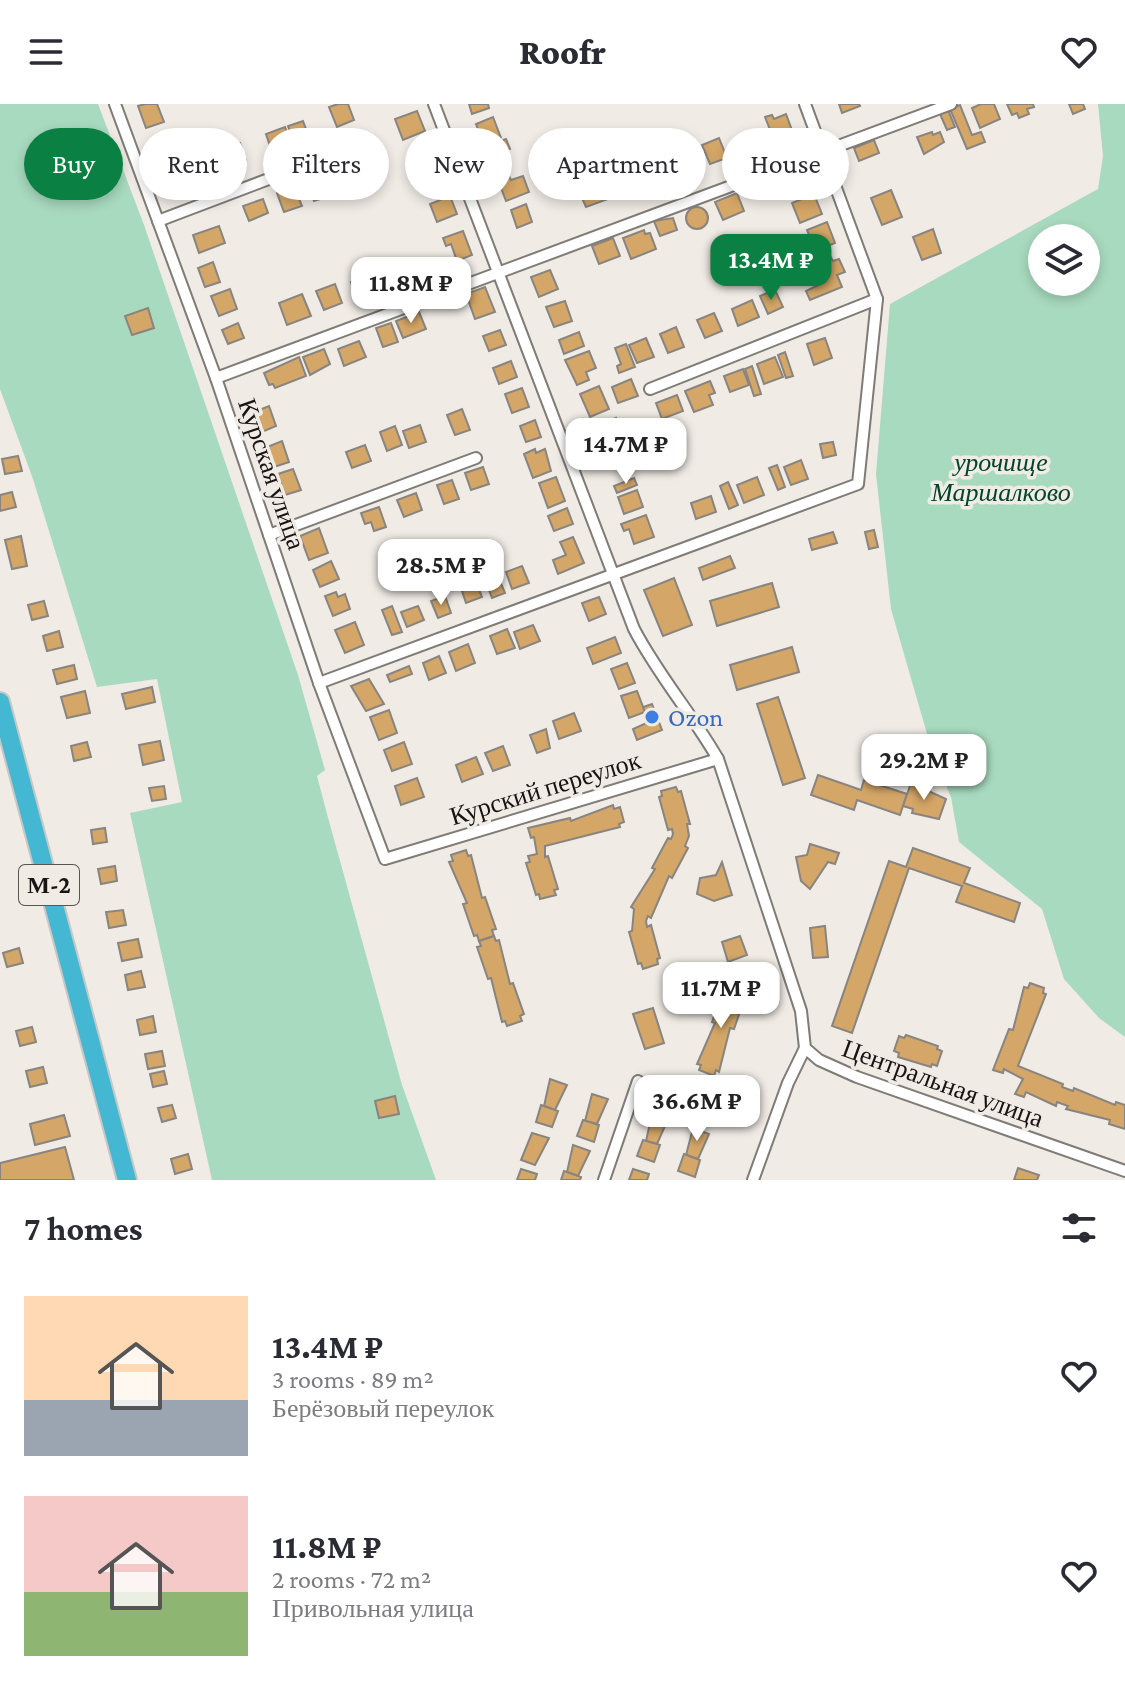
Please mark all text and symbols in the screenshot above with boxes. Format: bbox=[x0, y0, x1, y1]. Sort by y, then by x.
icon: menu bbox=[24, 30, 68, 74]
icon: heart bbox=[1057, 30, 1101, 74]
text: Roofr bbox=[519, 32, 606, 72]
chip: Buy bbox=[24, 128, 123, 200]
chip: Rent bbox=[139, 128, 247, 200]
chip: Filters bbox=[263, 128, 389, 200]
chip: New bbox=[405, 128, 512, 200]
chip: Apartment bbox=[528, 128, 706, 200]
chip: House bbox=[722, 128, 849, 200]
map controls bbox=[1028, 224, 1100, 296]
button: layers bbox=[1028, 224, 1100, 296]
pin: 13.4M ₽ bbox=[697, 234, 845, 302]
text: 13.4M ₽ bbox=[728, 245, 814, 274]
pin: 11.8M ₽ bbox=[337, 257, 485, 325]
text: 11.8M ₽ bbox=[369, 268, 453, 297]
street label: Курская улица bbox=[232, 395, 311, 554]
pin: 14.7M ₽ bbox=[552, 418, 700, 486]
text: 14.7M ₽ bbox=[584, 429, 668, 458]
park label: урочище Маршалково bbox=[930, 448, 1071, 507]
pin: 28.5M ₽ bbox=[367, 539, 515, 607]
text: 28.5M ₽ bbox=[396, 550, 486, 579]
place label: Ozon bbox=[668, 703, 723, 732]
marker: Ozon bbox=[643, 708, 661, 726]
pin: 29.2M ₽ bbox=[850, 734, 998, 802]
text: 29.2M ₽ bbox=[879, 745, 969, 774]
street label: Курский переулок bbox=[446, 746, 644, 831]
road number: М-2 bbox=[19, 865, 79, 905]
pin: 11.7M ₽ bbox=[647, 962, 795, 1030]
text: 11.7M ₽ bbox=[681, 973, 761, 1002]
street label: Центральная улица bbox=[838, 1034, 1048, 1134]
pin: 36.6M ₽ bbox=[623, 1075, 771, 1143]
text: 36.6M ₽ bbox=[652, 1086, 742, 1115]
icon: filters bbox=[1057, 1206, 1101, 1250]
text: 7 homes bbox=[24, 1210, 143, 1247]
icon: home bbox=[88, 1328, 184, 1424]
text: 13.4M ₽ bbox=[272, 1328, 383, 1365]
icon: heart bbox=[1057, 1354, 1101, 1398]
text: 3 rooms · 89 m² bbox=[272, 1365, 434, 1394]
text: Берёзовый переулок bbox=[272, 1394, 494, 1423]
icon: home bbox=[88, 1528, 184, 1624]
text: 11.8M ₽ bbox=[272, 1528, 382, 1565]
icon: heart bbox=[1057, 1554, 1101, 1598]
text: 2 rooms · 72 m² bbox=[272, 1565, 431, 1594]
text: Привольная улица bbox=[272, 1594, 474, 1623]

